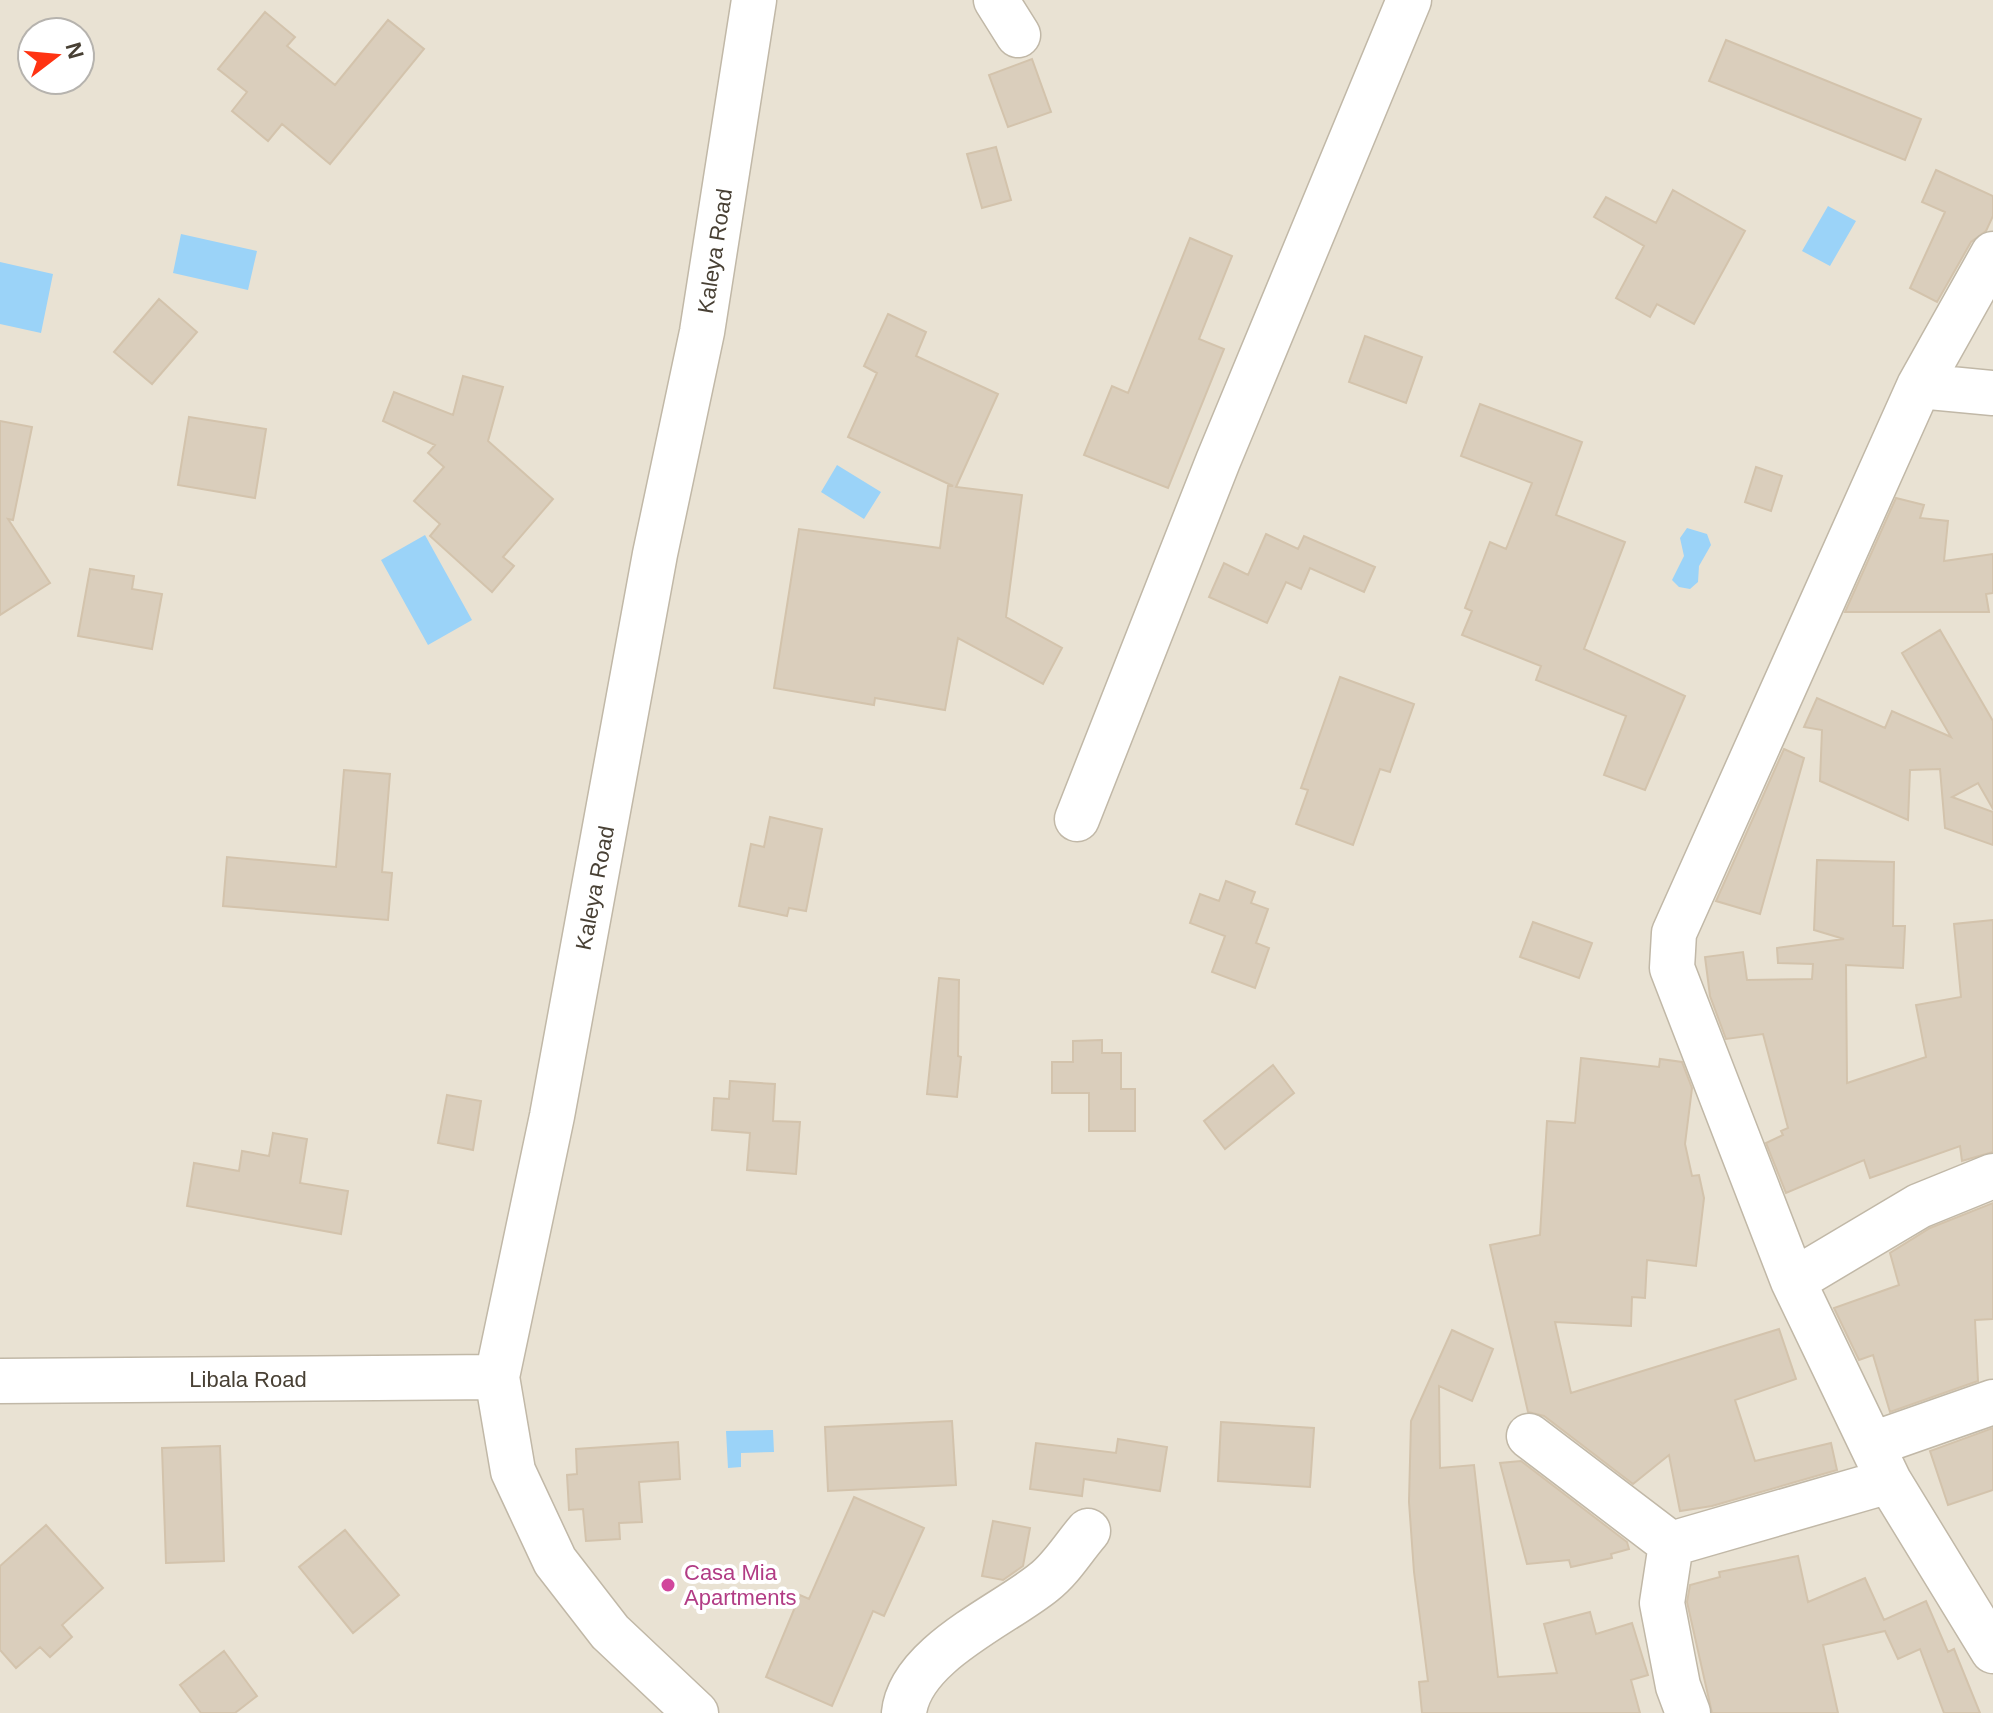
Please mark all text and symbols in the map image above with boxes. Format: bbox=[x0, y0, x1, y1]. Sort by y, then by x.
north arrow bbox=[16, 16, 96, 96]
text: N bbox=[61, 40, 89, 62]
street label: Kaleya Road bbox=[693, 187, 737, 315]
street label: Kaleya Road bbox=[571, 824, 619, 952]
street label: Libala Road bbox=[189, 1367, 307, 1392]
place label: Casa Mia Apartments bbox=[684, 1560, 797, 1610]
marker: Casa Mia Apartments bbox=[659, 1576, 677, 1594]

